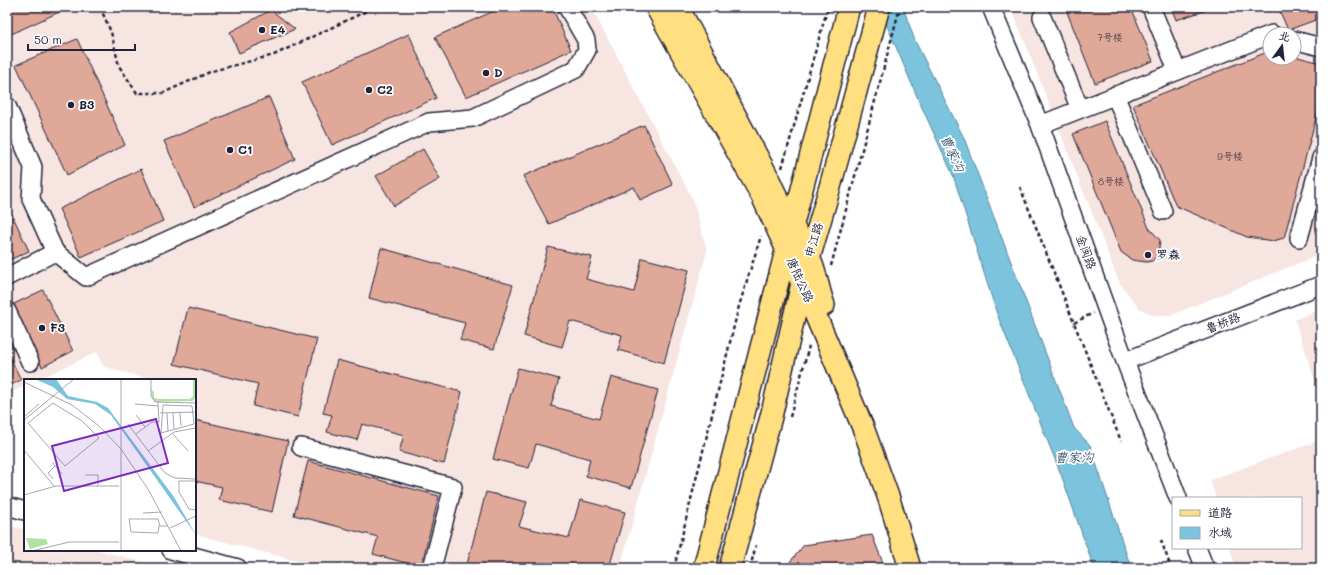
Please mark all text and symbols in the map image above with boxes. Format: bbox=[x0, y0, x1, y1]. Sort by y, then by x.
place label: E4 bbox=[270, 21, 286, 37]
marker: E4 bbox=[257, 25, 267, 35]
scale bar bbox=[28, 26, 135, 52]
north arrow bbox=[1262, 26, 1302, 66]
text: 北 bbox=[1277, 27, 1292, 45]
house number: 7号楼 bbox=[1097, 30, 1123, 44]
text: 50 m bbox=[34, 31, 62, 47]
place label: D bbox=[494, 64, 503, 80]
marker: D bbox=[481, 68, 491, 78]
place label: C2 bbox=[377, 81, 393, 97]
marker: C2 bbox=[364, 85, 374, 95]
place label: B3 bbox=[79, 96, 94, 112]
marker: B3 bbox=[66, 100, 76, 110]
water label: 曹家沟 bbox=[938, 132, 970, 175]
place label: C1 bbox=[238, 141, 252, 157]
marker: C1 bbox=[225, 145, 235, 155]
house number: 9号楼 bbox=[1217, 149, 1243, 163]
house number: 8号楼 bbox=[1098, 174, 1124, 188]
street label: 申江路 bbox=[800, 220, 826, 259]
street label: 金闽路 bbox=[1073, 232, 1101, 271]
place label: 罗森 bbox=[1156, 246, 1180, 262]
marker: 罗森 bbox=[1143, 250, 1153, 260]
street label: 唐陆公路 bbox=[784, 254, 818, 305]
street label: 鲁桥路 bbox=[1203, 308, 1242, 336]
place label: F3 bbox=[50, 319, 65, 335]
marker: F3 bbox=[37, 323, 47, 333]
inset map bbox=[24, 379, 196, 551]
water label: 曹家沟 bbox=[1054, 448, 1094, 465]
legend bbox=[1172, 497, 1302, 549]
text: 道路 bbox=[1208, 504, 1232, 520]
text: 水域 bbox=[1208, 524, 1232, 540]

